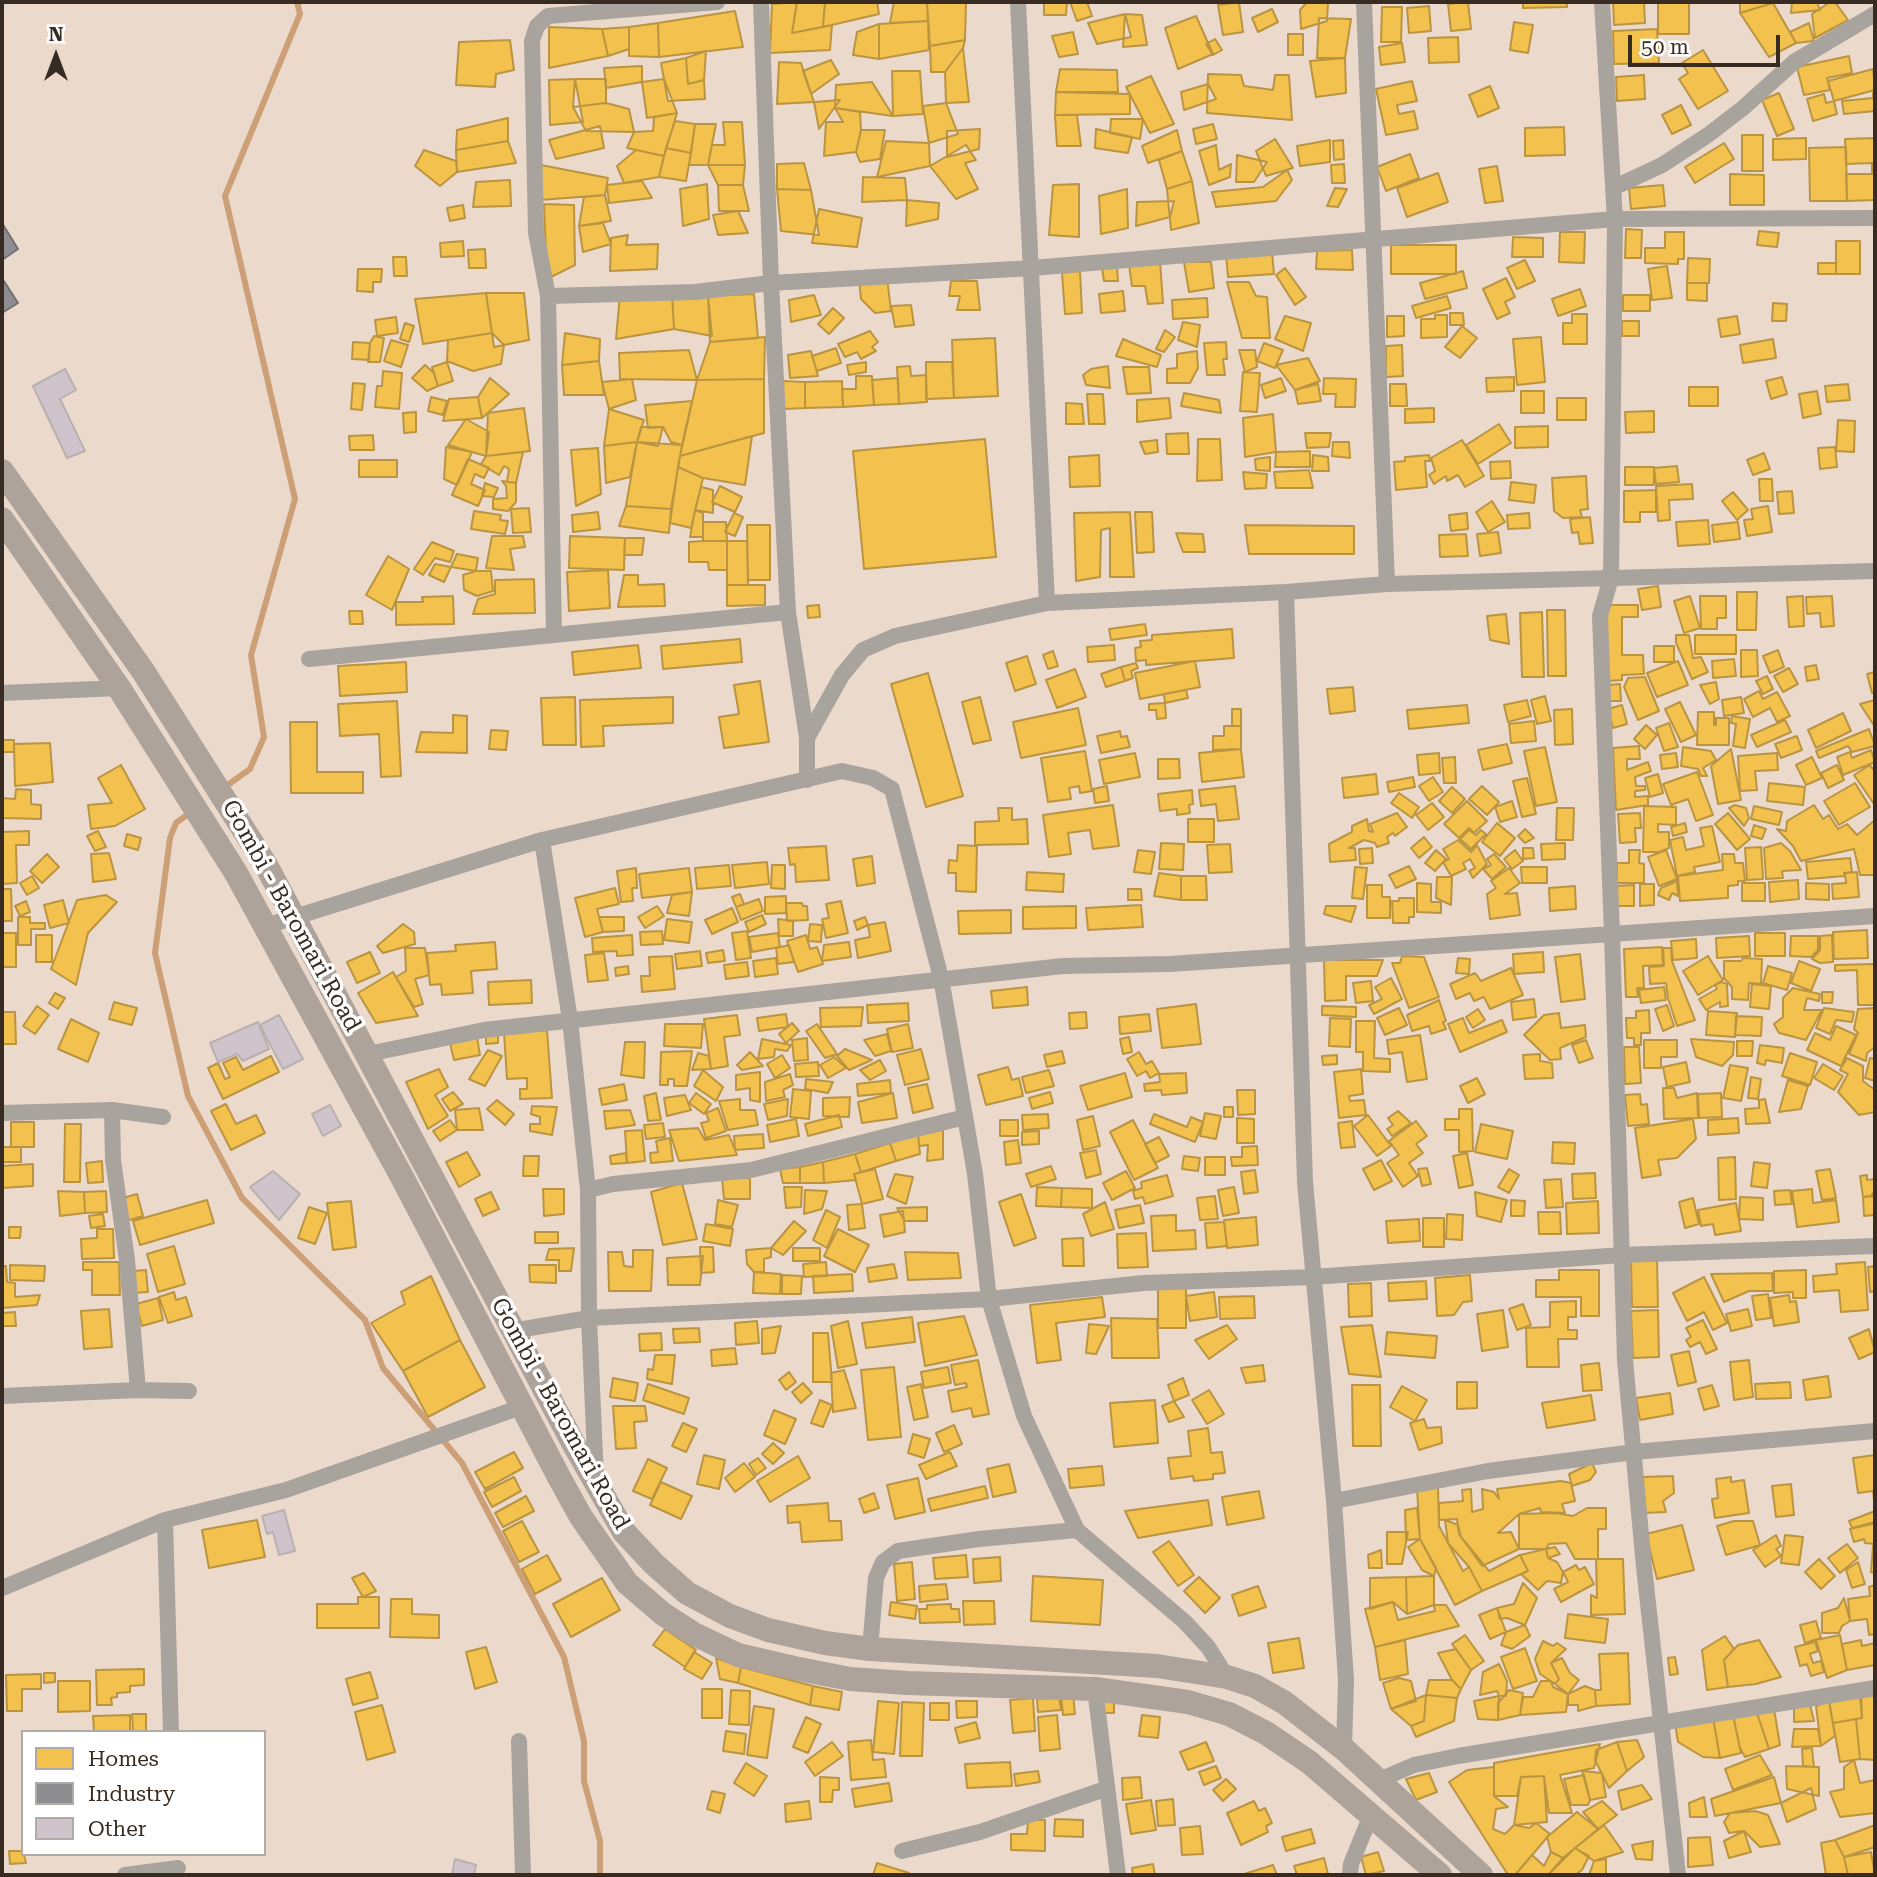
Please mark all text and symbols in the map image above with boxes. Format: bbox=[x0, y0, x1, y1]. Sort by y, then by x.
north arrow bbox=[21, 21, 91, 91]
scale bar bbox=[1632, 21, 1784, 65]
text: N bbox=[49, 23, 63, 46]
text: 50 m bbox=[1641, 35, 1689, 59]
street label: Gombi - Baromari Road bbox=[216, 795, 366, 1037]
street label: Gombi - Baromari Road bbox=[485, 1293, 635, 1535]
legend bbox=[21, 1730, 266, 1856]
text: Homes bbox=[88, 1747, 159, 1771]
text: Industry bbox=[88, 1782, 175, 1806]
text: Other bbox=[88, 1817, 146, 1841]

